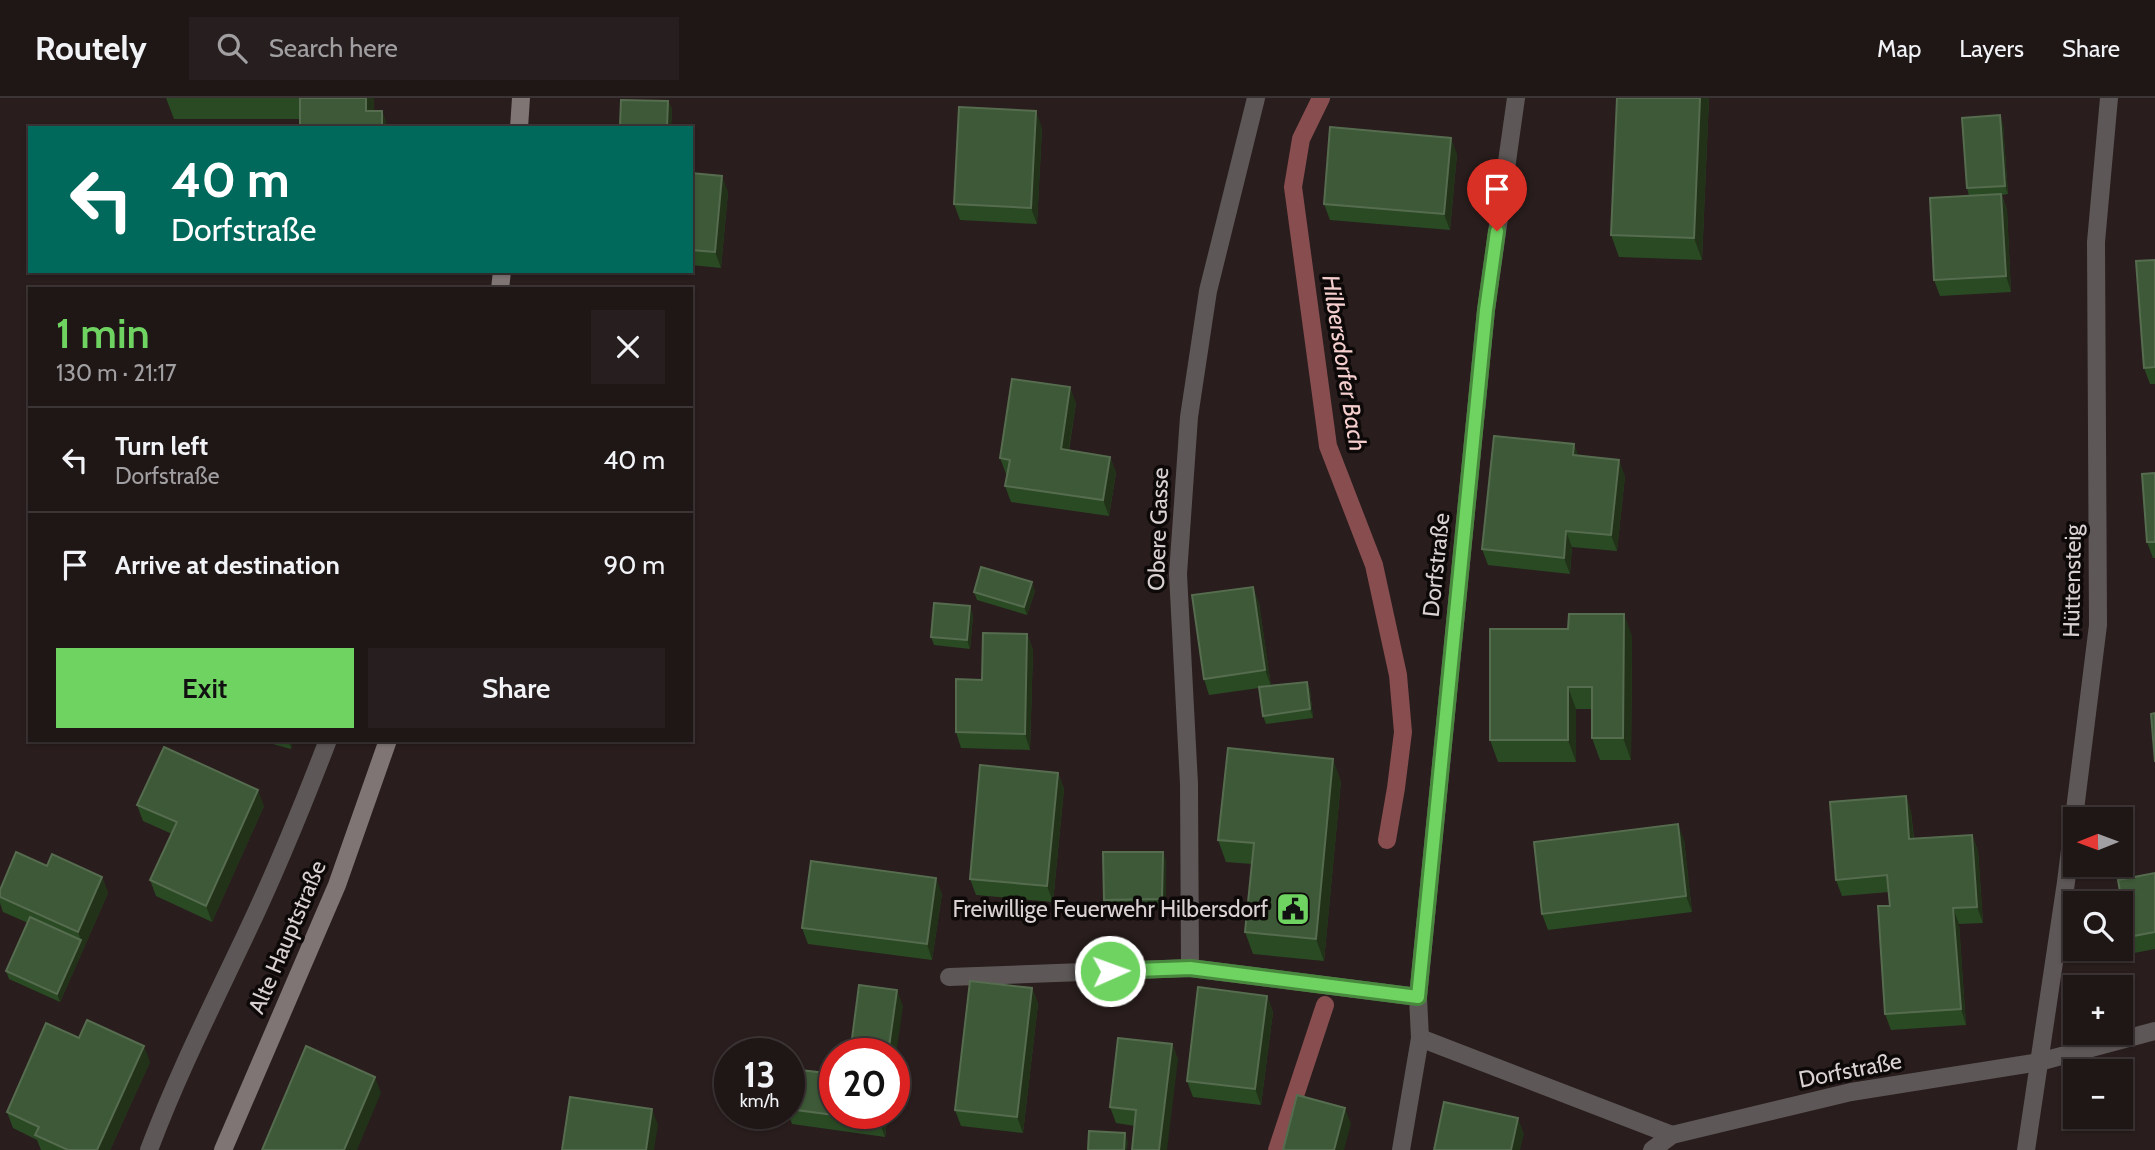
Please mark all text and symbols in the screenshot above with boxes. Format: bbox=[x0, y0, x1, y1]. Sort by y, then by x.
search box bbox=[189, 17, 679, 80]
text: Routely bbox=[35, 28, 147, 68]
icon: search bbox=[213, 29, 251, 67]
text: Search here bbox=[269, 32, 398, 64]
text: Map bbox=[1877, 34, 1921, 63]
text: Layers bbox=[1959, 34, 2024, 63]
text: Share bbox=[2062, 34, 2120, 63]
text: 40 m bbox=[171, 150, 290, 209]
icon: left bbox=[56, 154, 147, 245]
pin bbox=[1467, 159, 1527, 231]
icon: arrive bbox=[1478, 170, 1516, 208]
text: Dorfstraße bbox=[171, 210, 316, 249]
water label: Hilbersdorfer Bach bbox=[1316, 273, 1373, 453]
text: 1 min bbox=[56, 307, 150, 359]
button: close bbox=[591, 310, 665, 384]
text: 130 m · 21:17 bbox=[56, 359, 177, 387]
text: Turn left bbox=[115, 430, 208, 462]
icon: left bbox=[56, 441, 94, 479]
text: 40 m bbox=[603, 444, 665, 476]
text: Dorfstraße bbox=[115, 462, 219, 490]
street label: Obere Gasse bbox=[1142, 467, 1174, 591]
street label: Dorfstraße bbox=[1417, 511, 1455, 618]
street label: Hüttensteig bbox=[2057, 524, 2087, 638]
icon: arrive bbox=[56, 546, 94, 584]
text: Arrive at destination bbox=[115, 549, 340, 581]
text: 90 m bbox=[603, 549, 665, 581]
button: Exit bbox=[56, 648, 354, 728]
button: Share bbox=[368, 648, 665, 728]
north arrow bbox=[2063, 807, 2133, 877]
map controls bbox=[2063, 807, 2133, 1129]
street label: Alte Hauptstraße bbox=[242, 856, 332, 1018]
public building icon: Freiwillige Feuerwehr Hilbersdorf bbox=[1274, 890, 1312, 928]
button: search bbox=[2063, 891, 2133, 961]
place label: Freiwillige Feuerwehr Hilbersdorf bbox=[953, 895, 1268, 923]
position arrow bbox=[1073, 934, 1147, 1008]
button: + bbox=[2063, 975, 2133, 1045]
speed limit sign: 20 bbox=[819, 1038, 910, 1129]
street label: Dorfstraße bbox=[1796, 1046, 1904, 1094]
text: 13 bbox=[744, 1053, 775, 1096]
button: − bbox=[2063, 1059, 2133, 1129]
text: km/h bbox=[740, 1090, 779, 1112]

